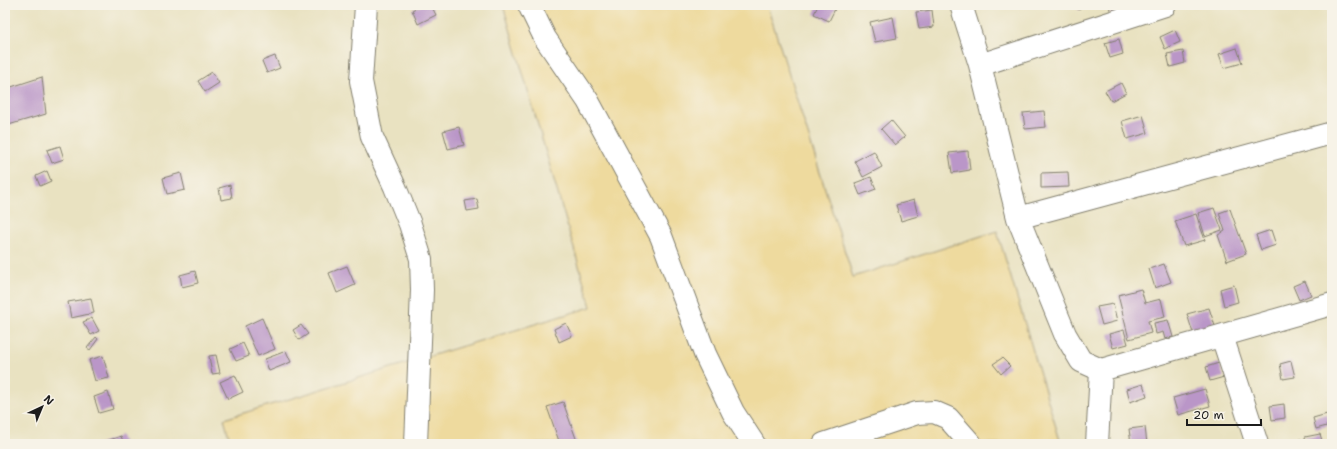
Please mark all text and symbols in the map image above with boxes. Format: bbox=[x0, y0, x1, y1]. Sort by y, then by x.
north arrow bbox=[22, 387, 62, 427]
text: N bbox=[40, 392, 57, 409]
scale bar bbox=[1187, 401, 1261, 427]
text: 20 m bbox=[1193, 407, 1224, 423]

